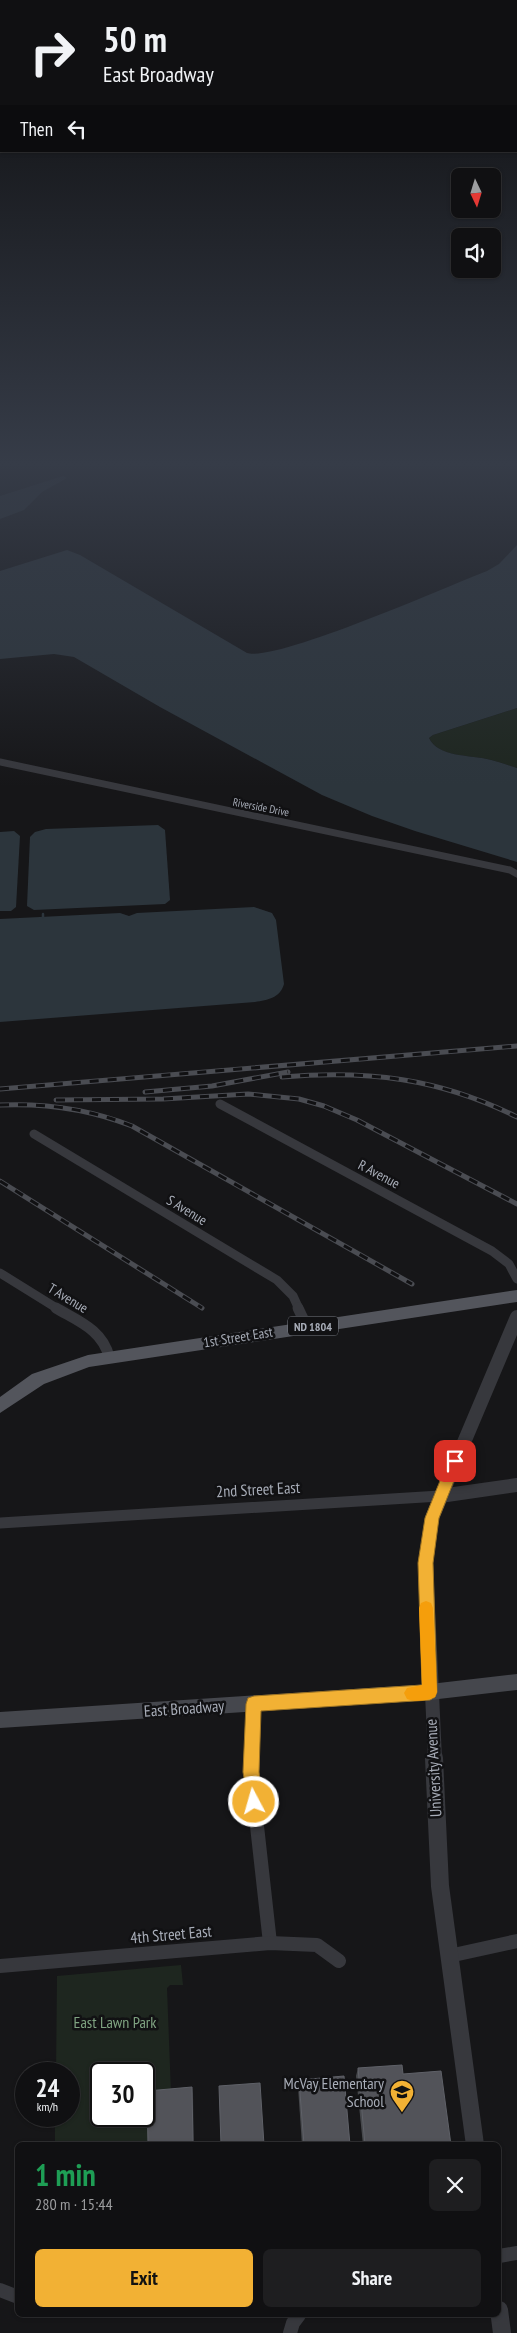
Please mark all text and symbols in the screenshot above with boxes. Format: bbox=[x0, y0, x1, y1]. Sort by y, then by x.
text: 50 m bbox=[103, 16, 167, 62]
icon: right bbox=[20, 20, 85, 85]
text: East Broadway bbox=[103, 60, 214, 88]
icon: left bbox=[63, 115, 91, 143]
text: Then bbox=[20, 117, 53, 141]
north arrow bbox=[451, 168, 501, 218]
map controls bbox=[451, 168, 501, 278]
button: sound bbox=[451, 228, 501, 278]
street label: Riverside Drive bbox=[232, 795, 291, 819]
street label: R Avenue bbox=[355, 1156, 403, 1193]
street label: S Avenue bbox=[164, 1191, 211, 1229]
street label: T Avenue bbox=[45, 1279, 92, 1317]
road number: ND 1804 bbox=[288, 1316, 338, 1335]
street label: 1st Street East bbox=[202, 1323, 274, 1351]
pin bbox=[434, 1440, 476, 1482]
icon: arrive bbox=[441, 1447, 469, 1475]
street label: 2nd Street East bbox=[215, 1477, 301, 1501]
street label: East Broadway bbox=[143, 1695, 225, 1721]
street label: University Avenue bbox=[420, 1718, 446, 1818]
position arrow bbox=[227, 1775, 279, 1827]
street label: 4th Street East bbox=[129, 1920, 213, 1948]
park label: East Lawn Park bbox=[74, 2012, 157, 2032]
speed limit sign: 30 bbox=[90, 2062, 155, 2127]
text: 24 bbox=[36, 2072, 59, 2104]
place label: McVay Elementary School bbox=[284, 2073, 384, 2111]
school or university icon: McVay Elementary School bbox=[389, 2079, 415, 2113]
text: km/h bbox=[37, 2099, 58, 2114]
text: 1 min bbox=[35, 2155, 96, 2194]
button: close bbox=[429, 2159, 481, 2211]
text: 280 m · 15:44 bbox=[35, 2194, 113, 2214]
button: Exit bbox=[35, 2249, 253, 2307]
button: Share bbox=[263, 2249, 481, 2307]

